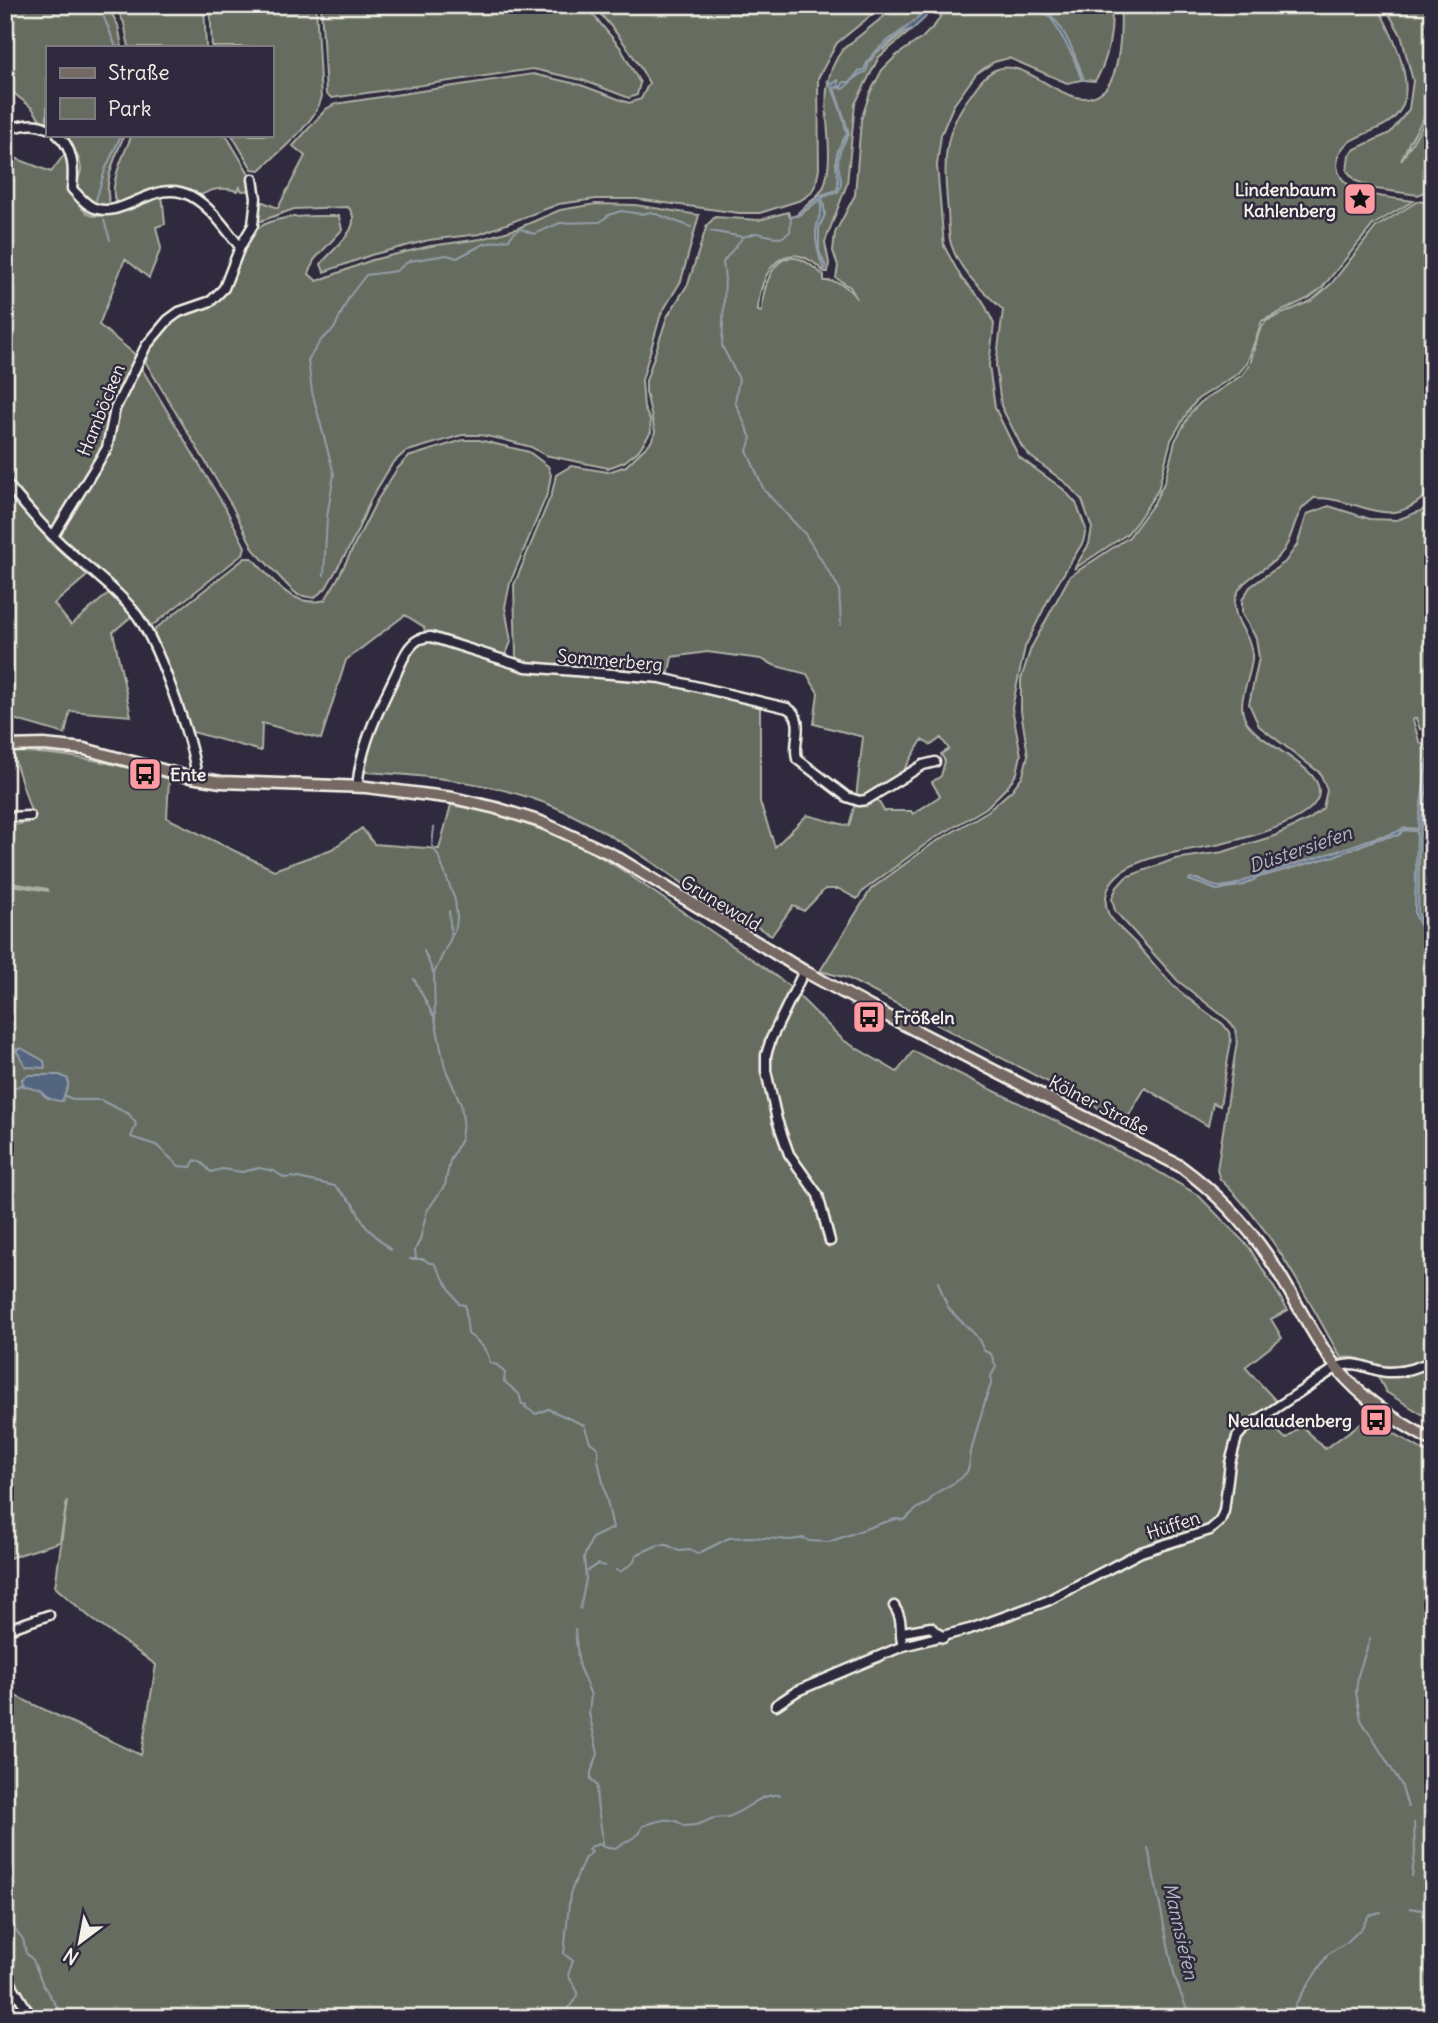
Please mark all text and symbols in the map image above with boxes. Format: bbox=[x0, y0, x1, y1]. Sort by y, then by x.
legend bbox=[46, 46, 273, 136]
text: Straße bbox=[108, 59, 169, 86]
text: Park bbox=[108, 95, 151, 122]
place label: Lindenbaum Kahlenberg bbox=[1235, 178, 1336, 222]
place icon: Lindenbaum Kahlenberg bbox=[1341, 180, 1379, 218]
street label: Hamböcken bbox=[72, 361, 130, 459]
street label: Sommerberg bbox=[556, 644, 664, 676]
bus stop icon: Ente bbox=[126, 755, 164, 793]
place label: Ente bbox=[170, 763, 207, 786]
water label: Düstersiefen bbox=[1245, 820, 1356, 878]
street label: Grunewald bbox=[676, 870, 766, 936]
bus stop icon: Frößeln bbox=[850, 998, 888, 1036]
place label: Frößeln bbox=[894, 1006, 955, 1029]
street label: Kölner Straße bbox=[1045, 1070, 1153, 1140]
bus stop icon: Neulaudenberg bbox=[1357, 1401, 1395, 1439]
place label: Neulaudenberg bbox=[1227, 1409, 1352, 1432]
street label: Hüffen bbox=[1143, 1506, 1203, 1544]
water label: Mannsiefen bbox=[1158, 1880, 1204, 1983]
north arrow bbox=[46, 1908, 116, 1978]
text: N bbox=[59, 1943, 83, 1970]

